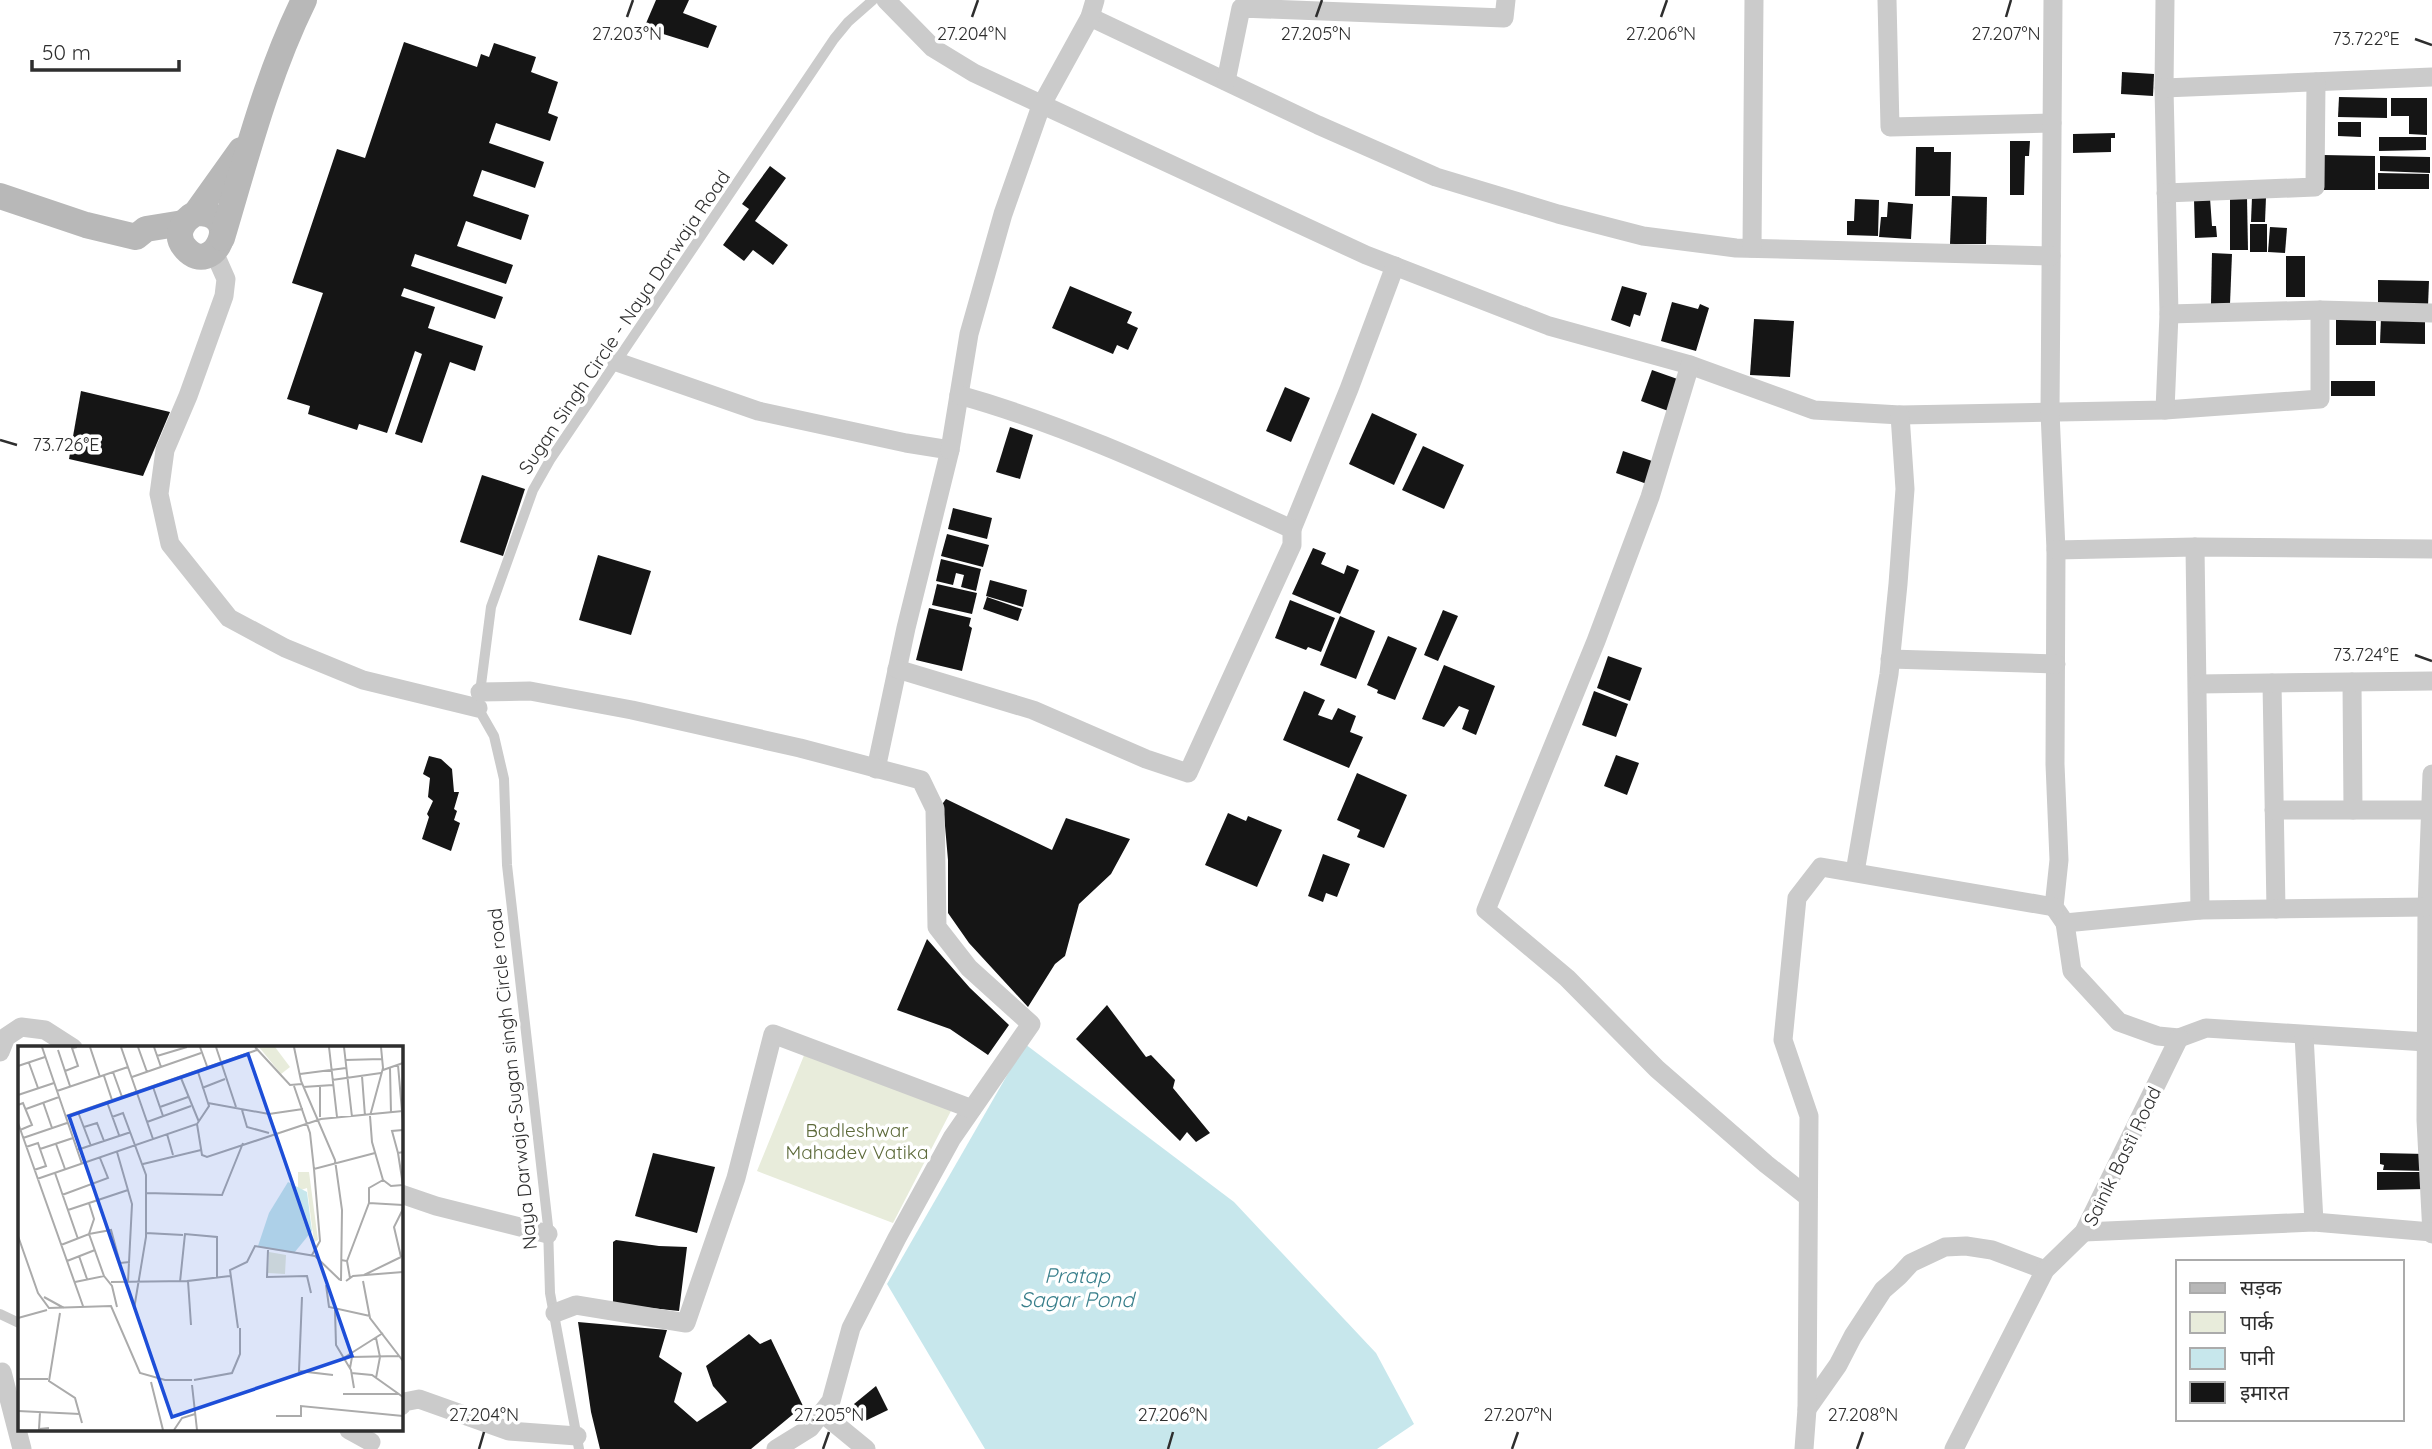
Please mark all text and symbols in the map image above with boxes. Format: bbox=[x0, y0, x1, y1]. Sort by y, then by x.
text: 27.203°N bbox=[592, 22, 662, 45]
text: 27.204°N bbox=[937, 22, 1007, 45]
text: 27.205°N bbox=[1281, 22, 1351, 45]
text: 27.206°N bbox=[1626, 22, 1696, 45]
text: 27.207°N bbox=[1971, 22, 2041, 45]
text: 73.722°E bbox=[2332, 27, 2400, 50]
scale bar bbox=[32, 28, 178, 72]
text: 50 m bbox=[42, 39, 91, 65]
street label: Sugan Singh Circle - Naya Darwaja Road bbox=[513, 166, 735, 478]
text: 73.726°E bbox=[32, 433, 100, 456]
text: 73.724°E bbox=[2333, 643, 2399, 666]
street label: Naya Darwaja-Sugan singh Circle road bbox=[482, 907, 542, 1251]
inset map bbox=[18, 1046, 402, 1432]
street label: Sainik Basti Road bbox=[2078, 1082, 2166, 1230]
park label: Badleshwar Mahadev Vatika bbox=[786, 1118, 928, 1164]
legend bbox=[2176, 1260, 2404, 1421]
water label: Pratap Sagar Pond bbox=[1020, 1262, 1136, 1312]
text: सड़क bbox=[2240, 1274, 2282, 1300]
text: पार्क bbox=[2240, 1309, 2274, 1335]
text: पानी bbox=[2240, 1344, 2275, 1370]
text: इमारत bbox=[2240, 1379, 2290, 1405]
text: 27.204°N bbox=[449, 1403, 519, 1426]
text: 27.205°N bbox=[794, 1403, 864, 1426]
text: 27.206°N bbox=[1138, 1403, 1208, 1426]
text: 27.207°N bbox=[1483, 1403, 1553, 1426]
text: 27.208°N bbox=[1828, 1403, 1898, 1426]

